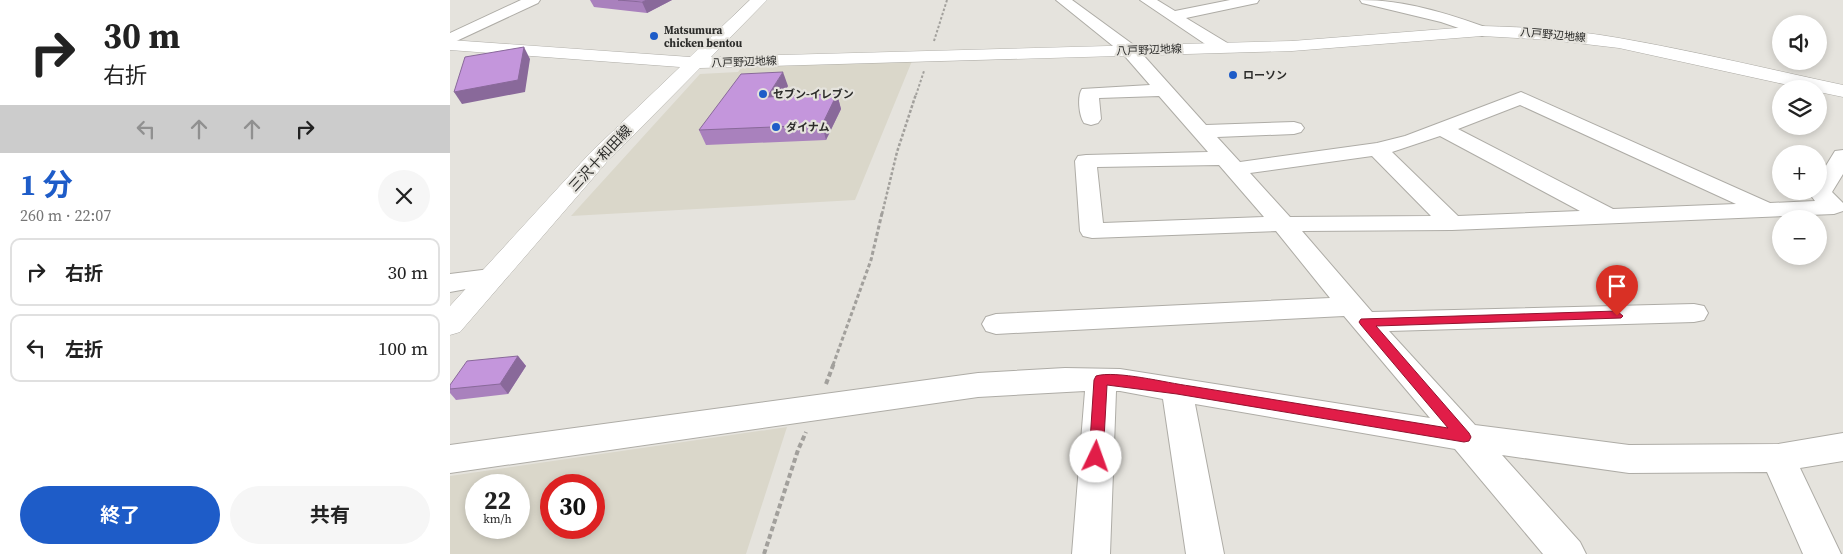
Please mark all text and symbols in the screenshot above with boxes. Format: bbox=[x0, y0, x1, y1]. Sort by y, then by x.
text: 30 m bbox=[103, 12, 180, 60]
map controls bbox=[1772, 15, 1827, 265]
button: sound bbox=[1772, 15, 1827, 70]
icon: right bbox=[20, 20, 85, 85]
place label: Matsumura chicken bentou bbox=[664, 23, 743, 51]
street label: 八戸野辺地線 bbox=[1519, 25, 1587, 45]
marker: Matsumura chicken bentou bbox=[648, 30, 660, 42]
street label: 八戸野辺地線 bbox=[1116, 41, 1182, 59]
street label: 八戸野辺地線 bbox=[711, 53, 777, 71]
text: 右折 bbox=[103, 60, 147, 90]
place label: ローソン bbox=[1243, 68, 1287, 83]
marker: ローソン bbox=[1227, 69, 1239, 81]
button: layers bbox=[1772, 80, 1827, 135]
place label: セブン-イレブン bbox=[773, 87, 854, 102]
marker: セブン-イレブン bbox=[757, 88, 769, 100]
icon: left bbox=[132, 115, 160, 143]
icon: ahead bbox=[185, 115, 213, 143]
icon: ahead bbox=[238, 115, 266, 143]
icon: right bbox=[291, 115, 319, 143]
street label: 三沢十和田線 bbox=[564, 120, 636, 196]
place label: ダイナム bbox=[786, 120, 829, 135]
marker: ダイナム bbox=[770, 121, 782, 133]
button: + bbox=[1772, 145, 1827, 200]
text: 1 分 bbox=[20, 164, 73, 205]
button: close bbox=[378, 170, 430, 222]
text: 260 m · 22:07 bbox=[20, 204, 111, 226]
button: − bbox=[1772, 210, 1827, 265]
icon: right bbox=[22, 258, 50, 286]
text: 30 m bbox=[387, 259, 428, 285]
text: 右折 bbox=[65, 260, 103, 286]
pin bbox=[1596, 265, 1638, 316]
icon: arrive bbox=[1603, 272, 1631, 300]
icon: left bbox=[22, 334, 50, 362]
text: 100 m bbox=[378, 335, 428, 361]
text: 左折 bbox=[65, 336, 103, 362]
position arrow bbox=[1069, 430, 1121, 482]
speed limit sign: 30 bbox=[540, 474, 605, 539]
text: 22 bbox=[484, 483, 511, 517]
button: 終了 bbox=[20, 486, 220, 544]
button: 共有 bbox=[230, 486, 430, 544]
text: km/h bbox=[483, 511, 512, 527]

